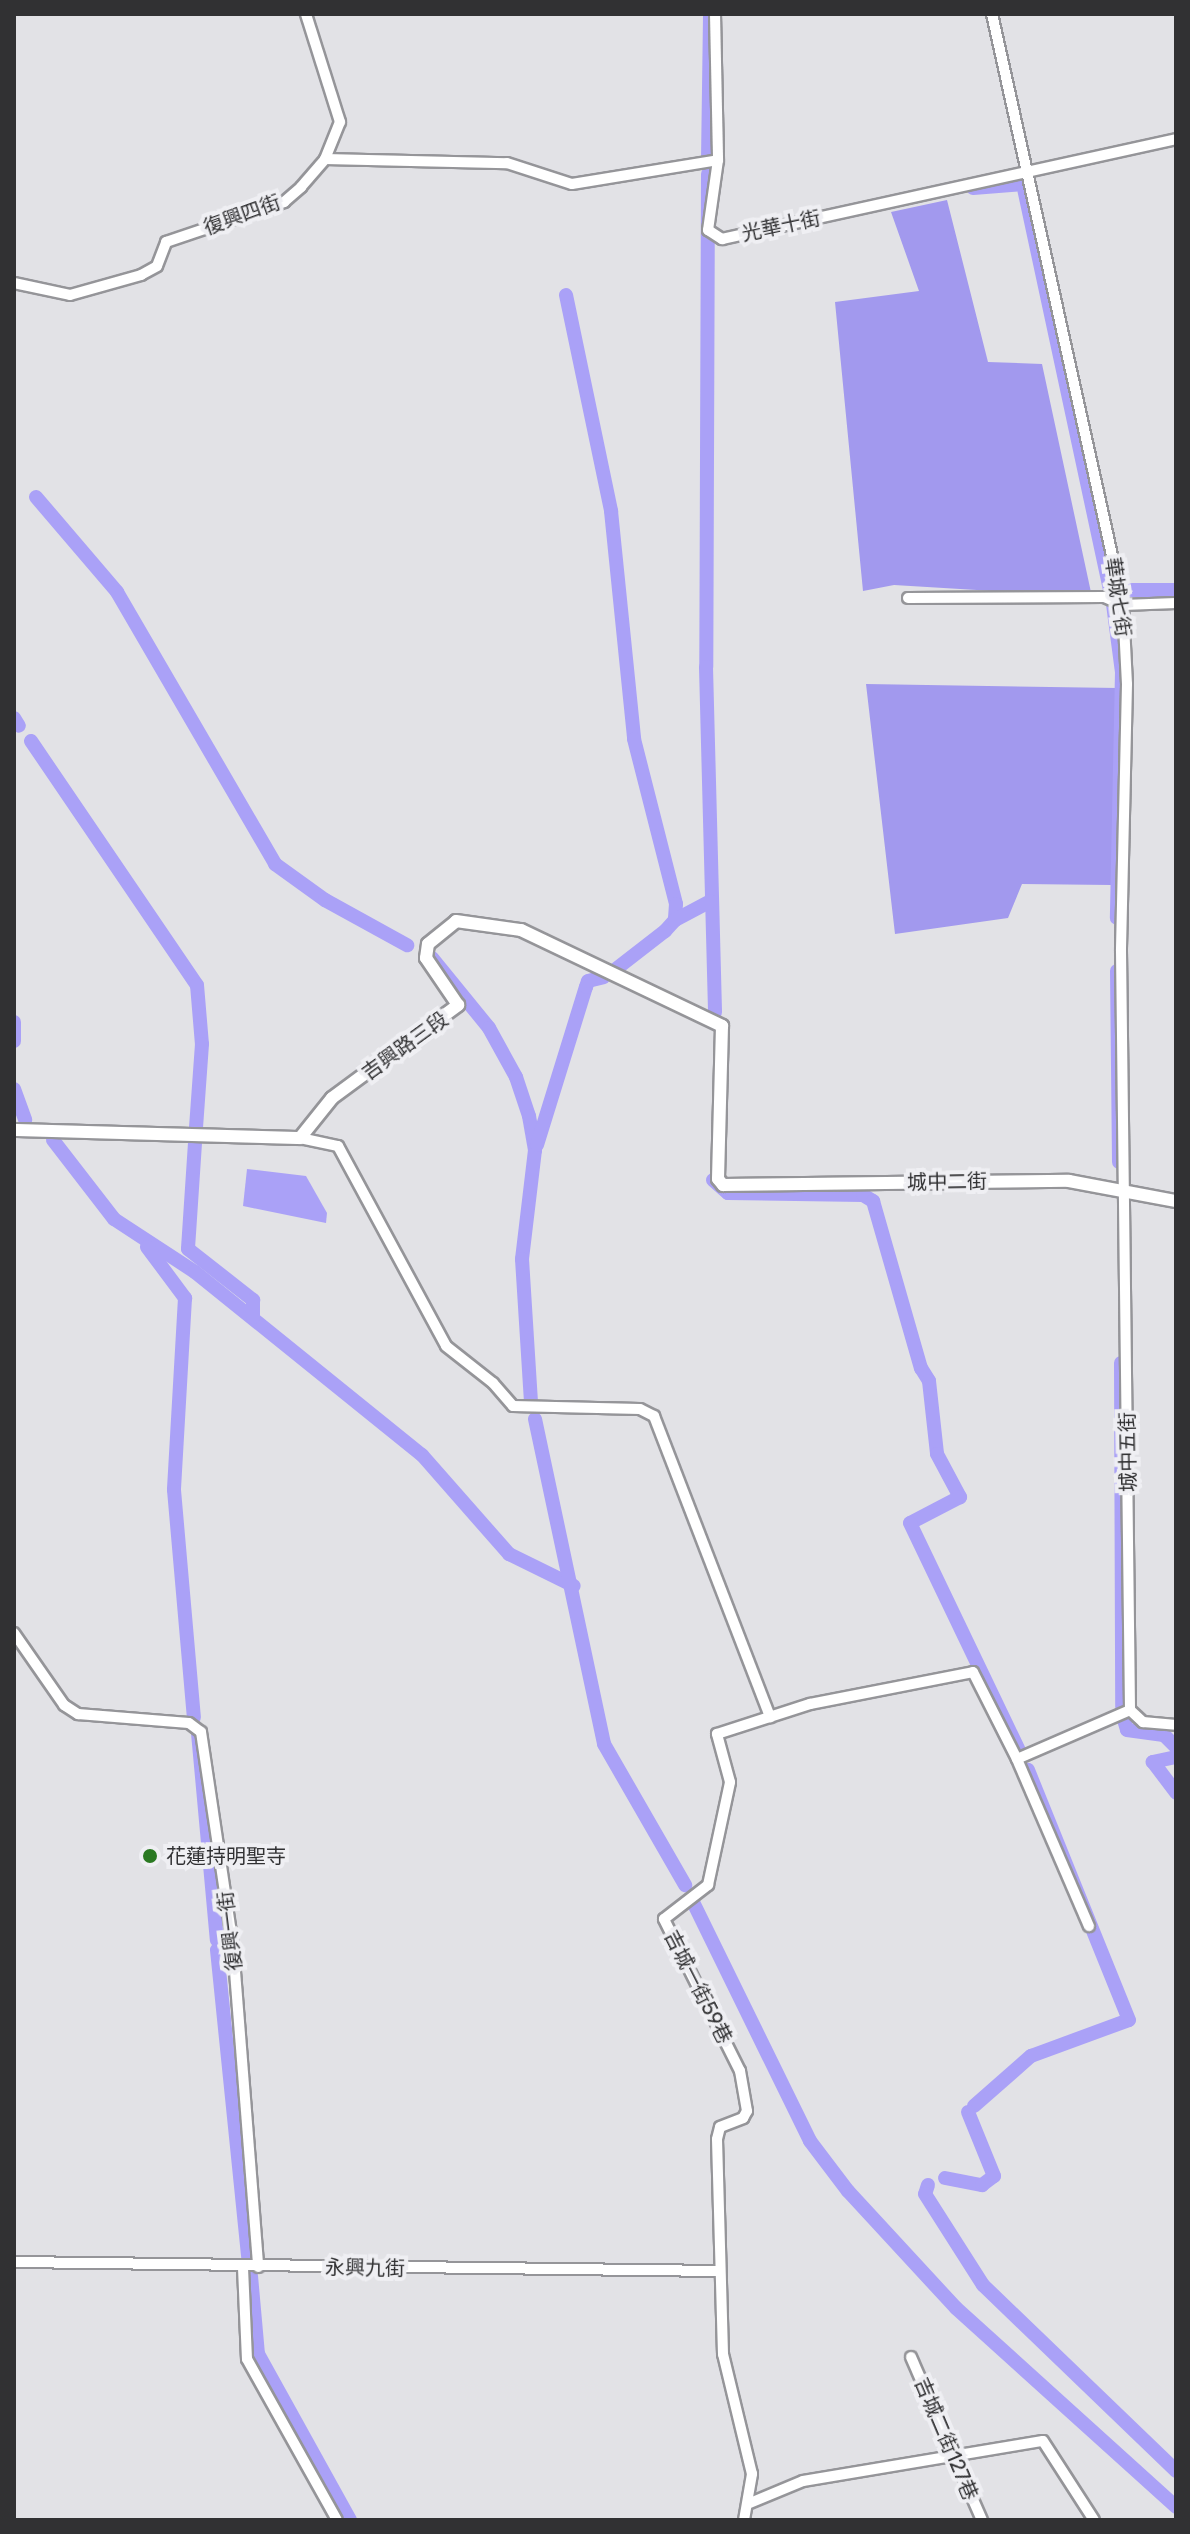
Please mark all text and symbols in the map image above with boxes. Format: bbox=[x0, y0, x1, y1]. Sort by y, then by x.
street label: 復興四街 bbox=[200, 190, 284, 240]
street label: 光華十街 bbox=[739, 206, 823, 246]
street label: 華城七街 bbox=[1101, 556, 1135, 638]
street label: 吉興路三段 bbox=[357, 1007, 453, 1085]
street label: 城中二街 bbox=[907, 1169, 987, 1195]
street label: 城中五街 bbox=[1115, 1412, 1141, 1492]
place label: 花蓮持明聖寺 bbox=[166, 1844, 286, 1868]
marker: 花蓮持明聖寺 bbox=[141, 1847, 159, 1865]
street label: 復興一街 bbox=[213, 1890, 247, 1972]
street label: 吉城一街59巷 bbox=[659, 1926, 737, 2048]
street label: 永興九街 bbox=[325, 2255, 405, 2281]
street label: 吉城二街127巷 bbox=[909, 2374, 983, 2504]

